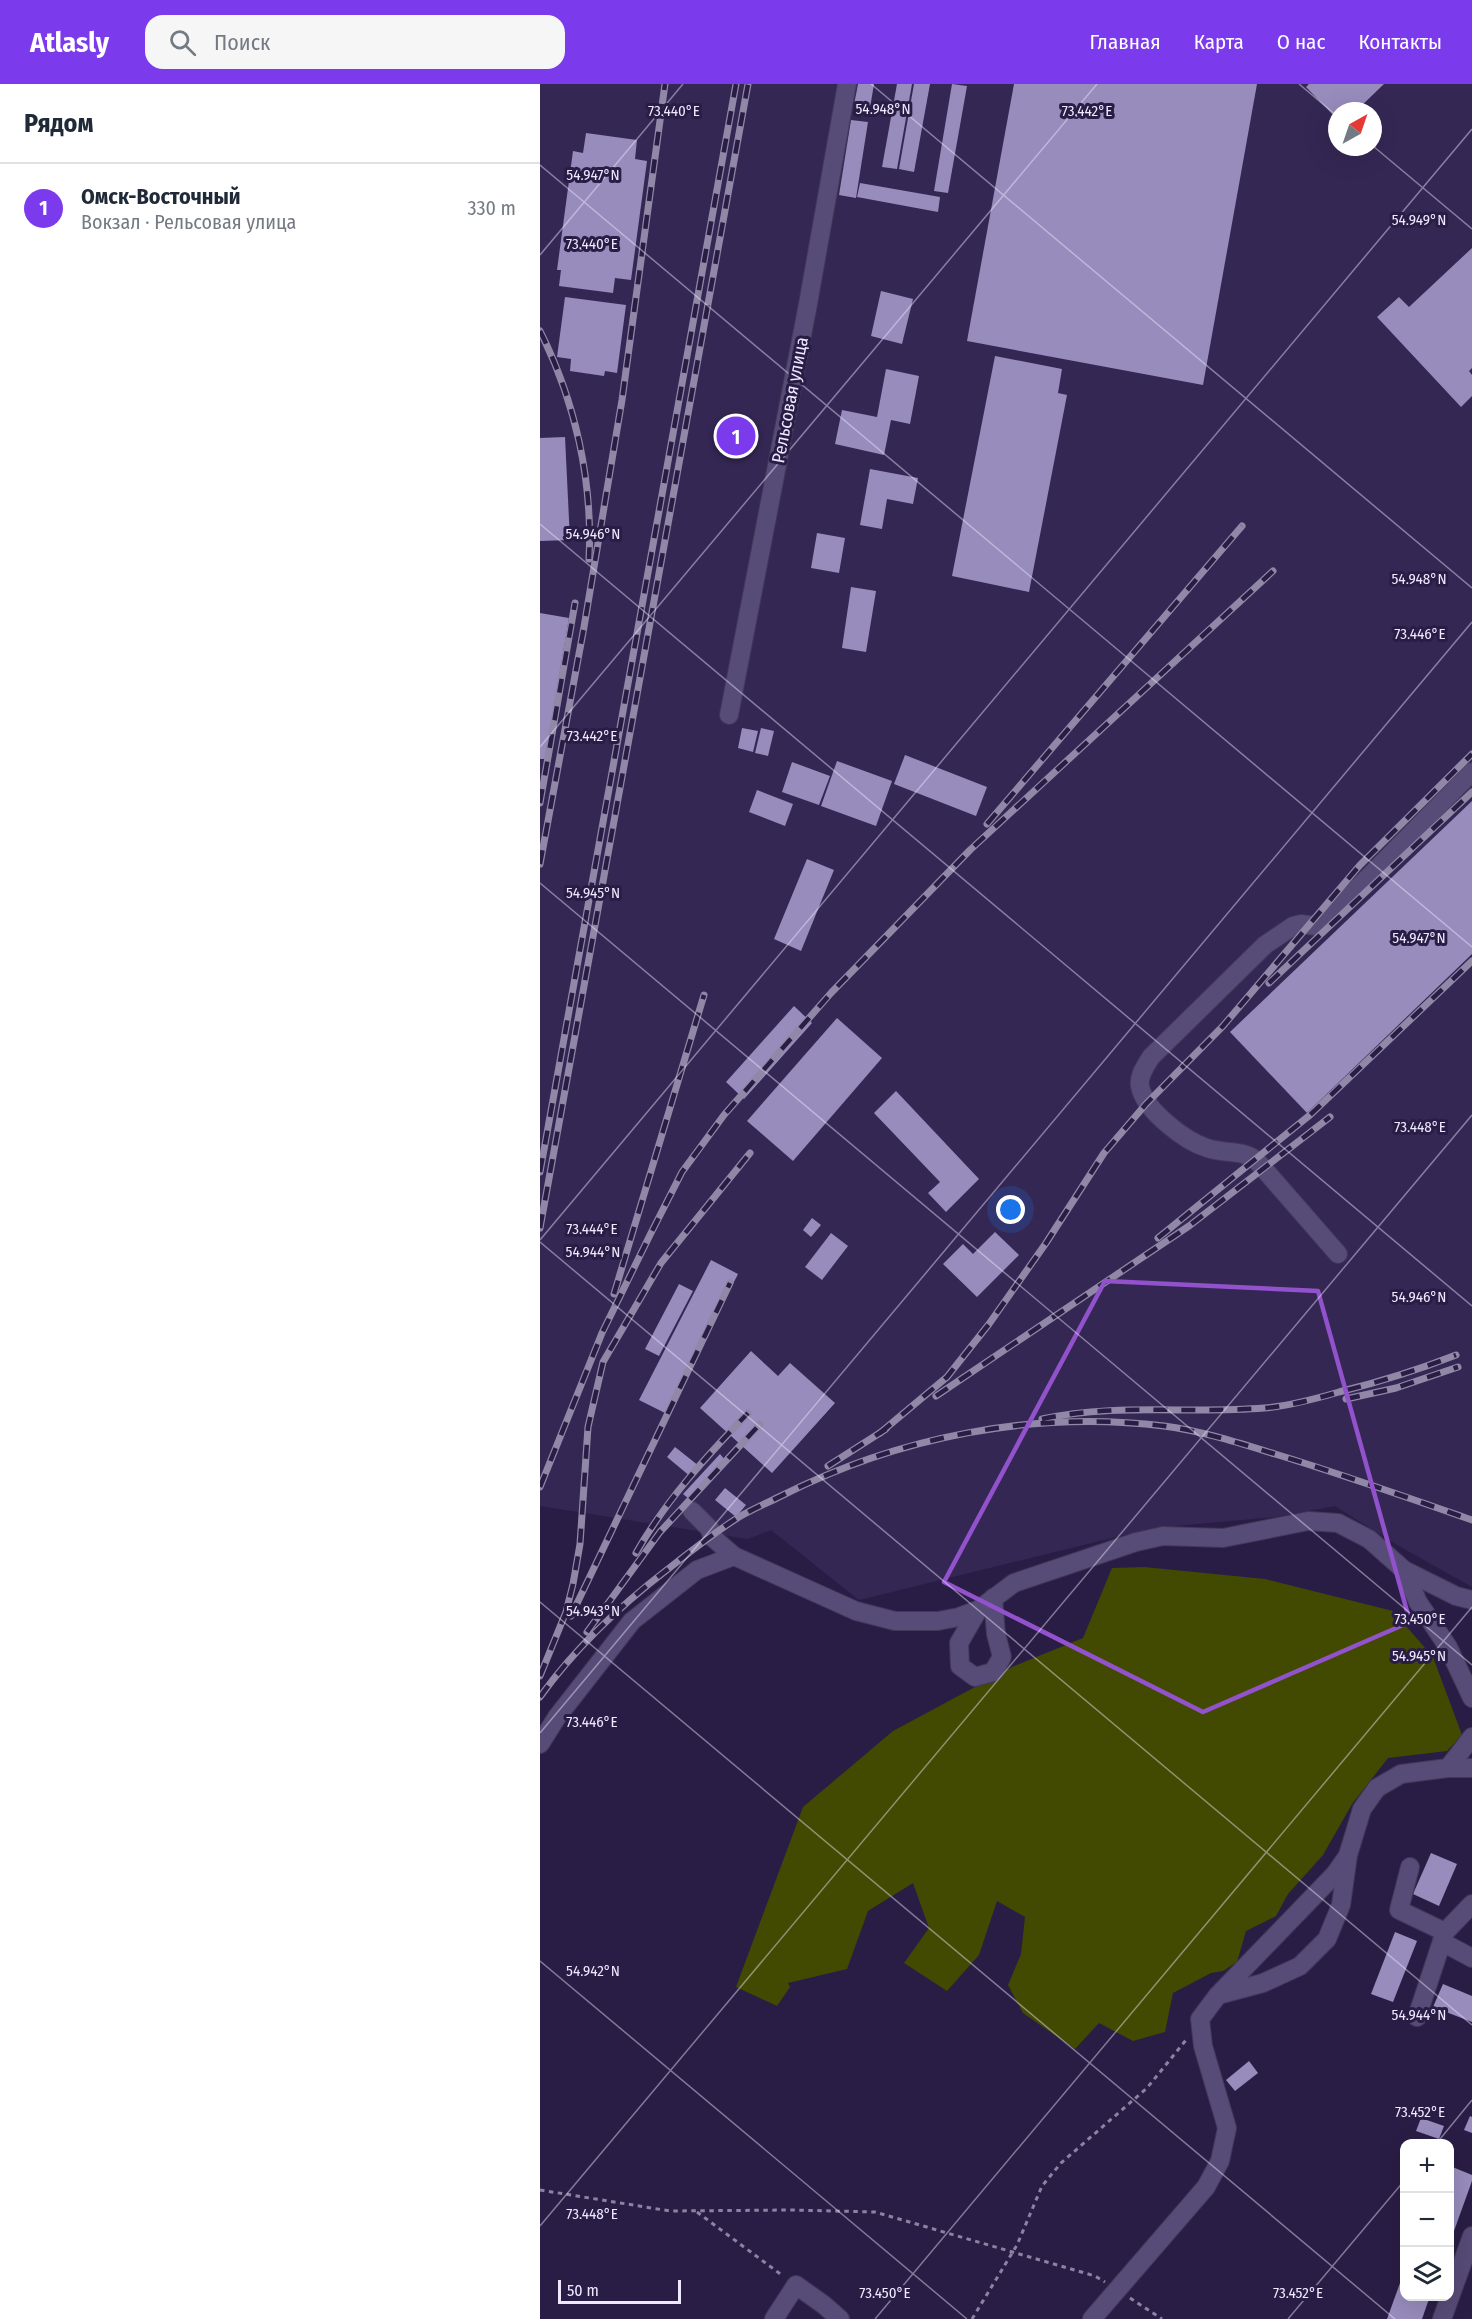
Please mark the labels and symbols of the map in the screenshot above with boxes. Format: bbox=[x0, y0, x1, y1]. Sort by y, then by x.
text: 54.948°N bbox=[855, 100, 911, 118]
text: 73.440°E bbox=[648, 102, 700, 120]
text: 73.442°E bbox=[1062, 102, 1112, 120]
north arrow bbox=[1328, 102, 1382, 156]
text: 54.947°N bbox=[566, 166, 620, 184]
text: 54.949°N bbox=[1392, 211, 1446, 229]
text: 73.440°E bbox=[566, 235, 618, 253]
street label: Рельсовая улица bbox=[767, 335, 813, 465]
pin: 1 bbox=[716, 414, 756, 458]
text: 54.946°N bbox=[566, 525, 620, 543]
text: 54.948°N bbox=[1391, 570, 1447, 588]
text: 73.446°E bbox=[1394, 625, 1446, 643]
text: 73.442°E bbox=[567, 727, 617, 745]
text: 54.945°N bbox=[566, 884, 620, 902]
text: 54.947°N bbox=[1392, 929, 1446, 947]
text: 73.448°E bbox=[1394, 1118, 1446, 1136]
your location bbox=[996, 1195, 1025, 1224]
text: 73.444°E bbox=[566, 1220, 618, 1238]
text: 54.944°N bbox=[566, 1243, 620, 1261]
text: 54.946°N bbox=[1392, 1288, 1446, 1306]
text: 54.943°N bbox=[566, 1602, 620, 1620]
text: 73.450°E bbox=[1394, 1610, 1446, 1628]
text: 54.945°N bbox=[1392, 1647, 1446, 1665]
text: 73.446°E bbox=[566, 1713, 618, 1731]
text: 54.942°N bbox=[566, 1962, 620, 1980]
text: 54.944°N bbox=[1392, 2006, 1446, 2024]
text: 73.452°E bbox=[1395, 2103, 1445, 2121]
text: 73.448°E bbox=[566, 2205, 618, 2223]
scale bar bbox=[558, 2277, 681, 2304]
text: 73.450°E bbox=[859, 2284, 911, 2302]
text: 73.452°E bbox=[1273, 2284, 1323, 2302]

